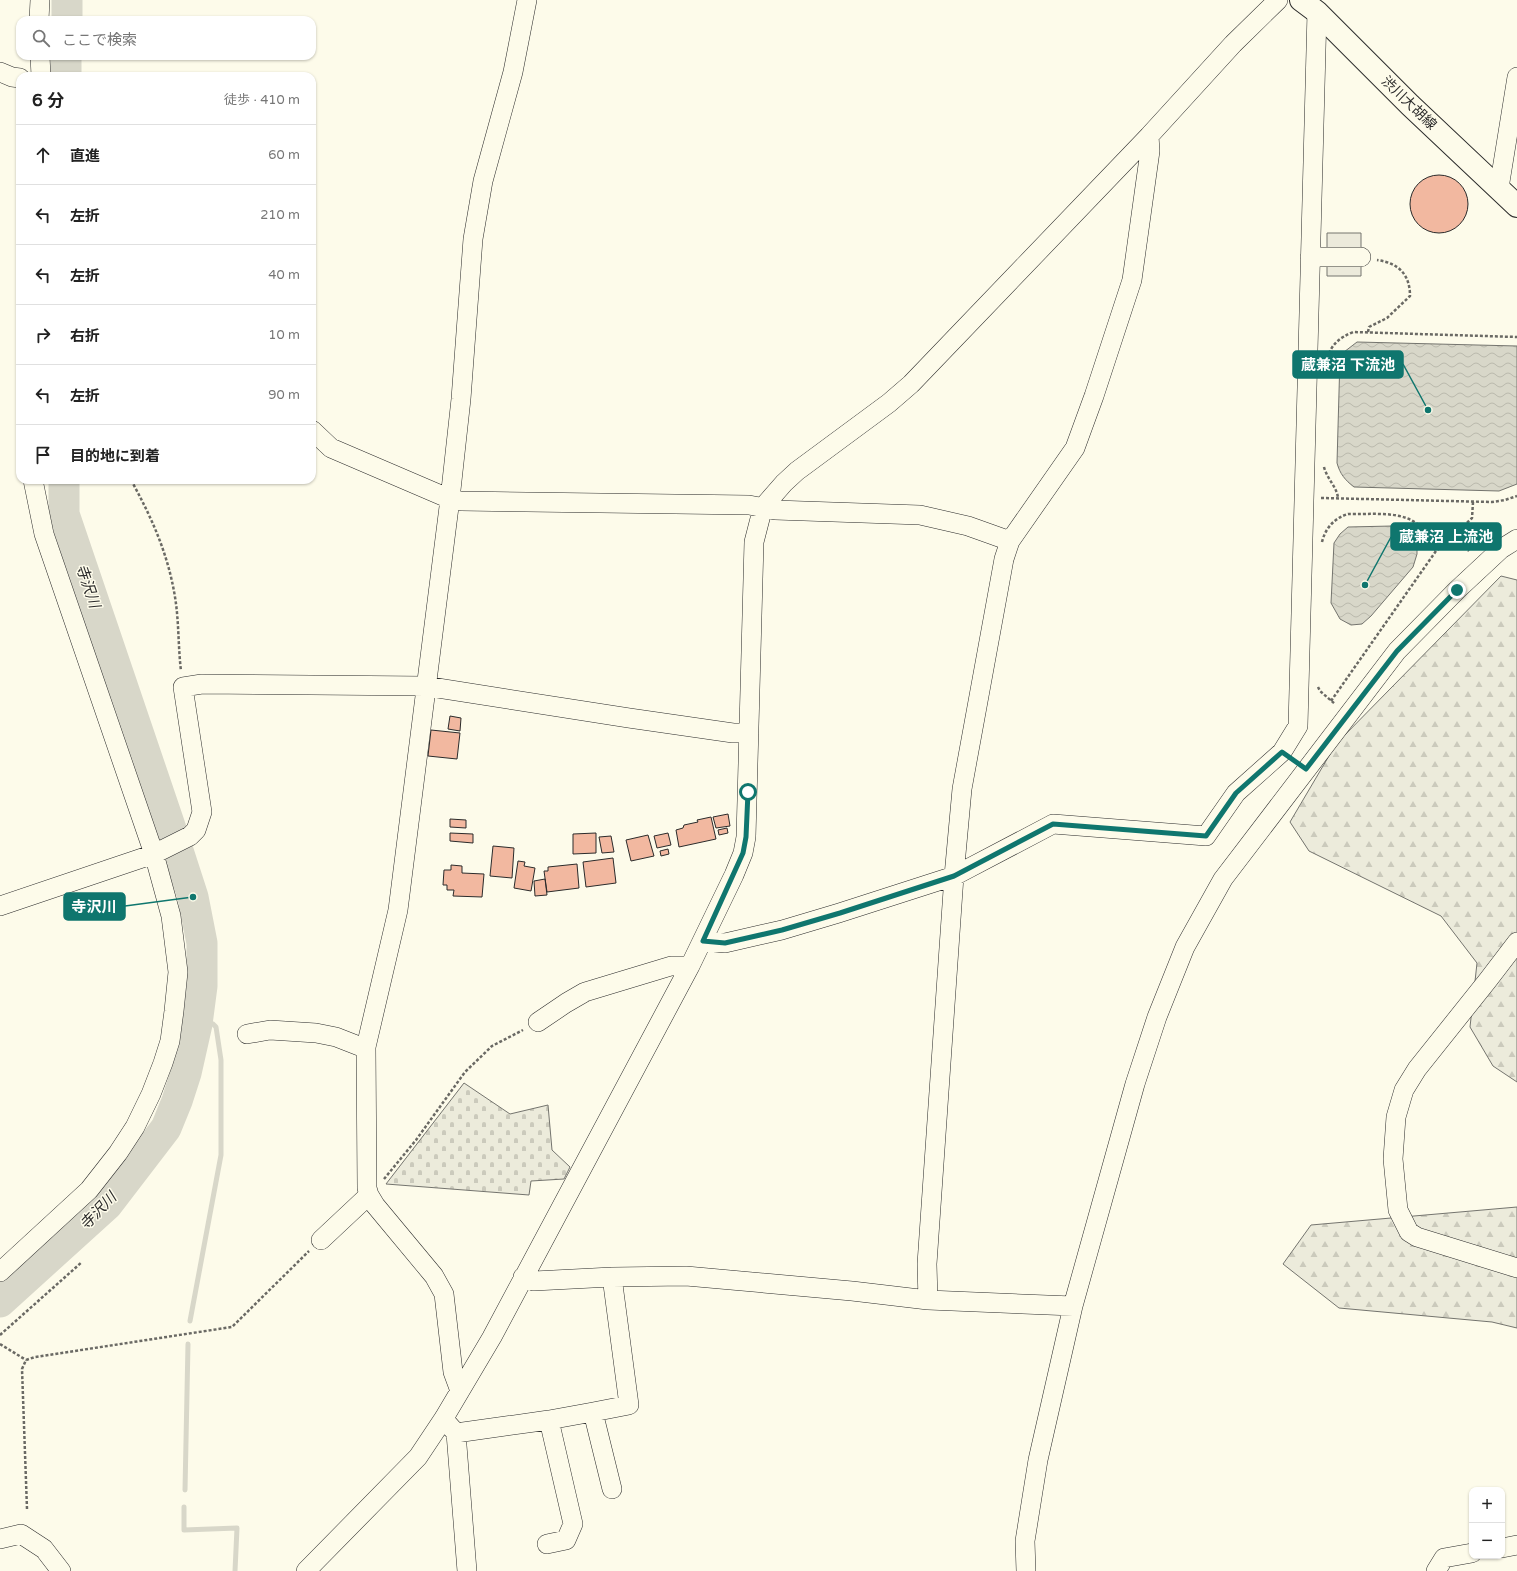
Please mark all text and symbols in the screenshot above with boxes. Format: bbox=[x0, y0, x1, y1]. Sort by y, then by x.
search box bbox=[16, 16, 316, 60]
icon: search bbox=[30, 27, 52, 49]
text: ここで検索 bbox=[62, 31, 137, 49]
street label: 渋川大胡線 bbox=[1378, 73, 1440, 133]
text: 6 分 bbox=[32, 90, 64, 111]
text: 徒歩 · 410 m bbox=[224, 92, 300, 108]
icon: ahead bbox=[32, 144, 54, 166]
text: 直進 bbox=[70, 147, 100, 165]
text: 60 m bbox=[268, 147, 300, 163]
icon: left bbox=[32, 204, 54, 226]
text: 左折 bbox=[70, 207, 100, 225]
text: 210 m bbox=[260, 207, 300, 223]
icon: left bbox=[32, 264, 54, 286]
text: 左折 bbox=[70, 267, 100, 285]
text: 40 m bbox=[268, 267, 300, 283]
icon: right bbox=[32, 324, 54, 346]
text: 右折 bbox=[70, 327, 100, 345]
text: 10 m bbox=[268, 327, 300, 343]
callout: 蔵兼沼 下流池 bbox=[1293, 351, 1403, 378]
text: 蔵兼沼 下流池 bbox=[1301, 356, 1395, 374]
icon: left bbox=[32, 384, 54, 406]
text: 左折 bbox=[70, 387, 100, 405]
text: 90 m bbox=[268, 387, 300, 403]
icon: arrive bbox=[32, 444, 54, 466]
text: 目的地に到着 bbox=[70, 447, 160, 465]
callout: 蔵兼沼 上流池 bbox=[1391, 523, 1501, 550]
text: 蔵兼沼 上流池 bbox=[1399, 528, 1493, 546]
water label: 寺沢川 bbox=[72, 562, 104, 612]
route end bbox=[1448, 581, 1466, 599]
route start bbox=[739, 783, 757, 801]
callout: 寺沢川 bbox=[64, 893, 125, 920]
text: 寺沢川 bbox=[71, 898, 117, 916]
water label: 寺沢川 bbox=[76, 1187, 121, 1233]
map controls bbox=[1469, 1487, 1505, 1559]
button: + bbox=[1469, 1487, 1505, 1523]
button: − bbox=[1469, 1523, 1505, 1559]

